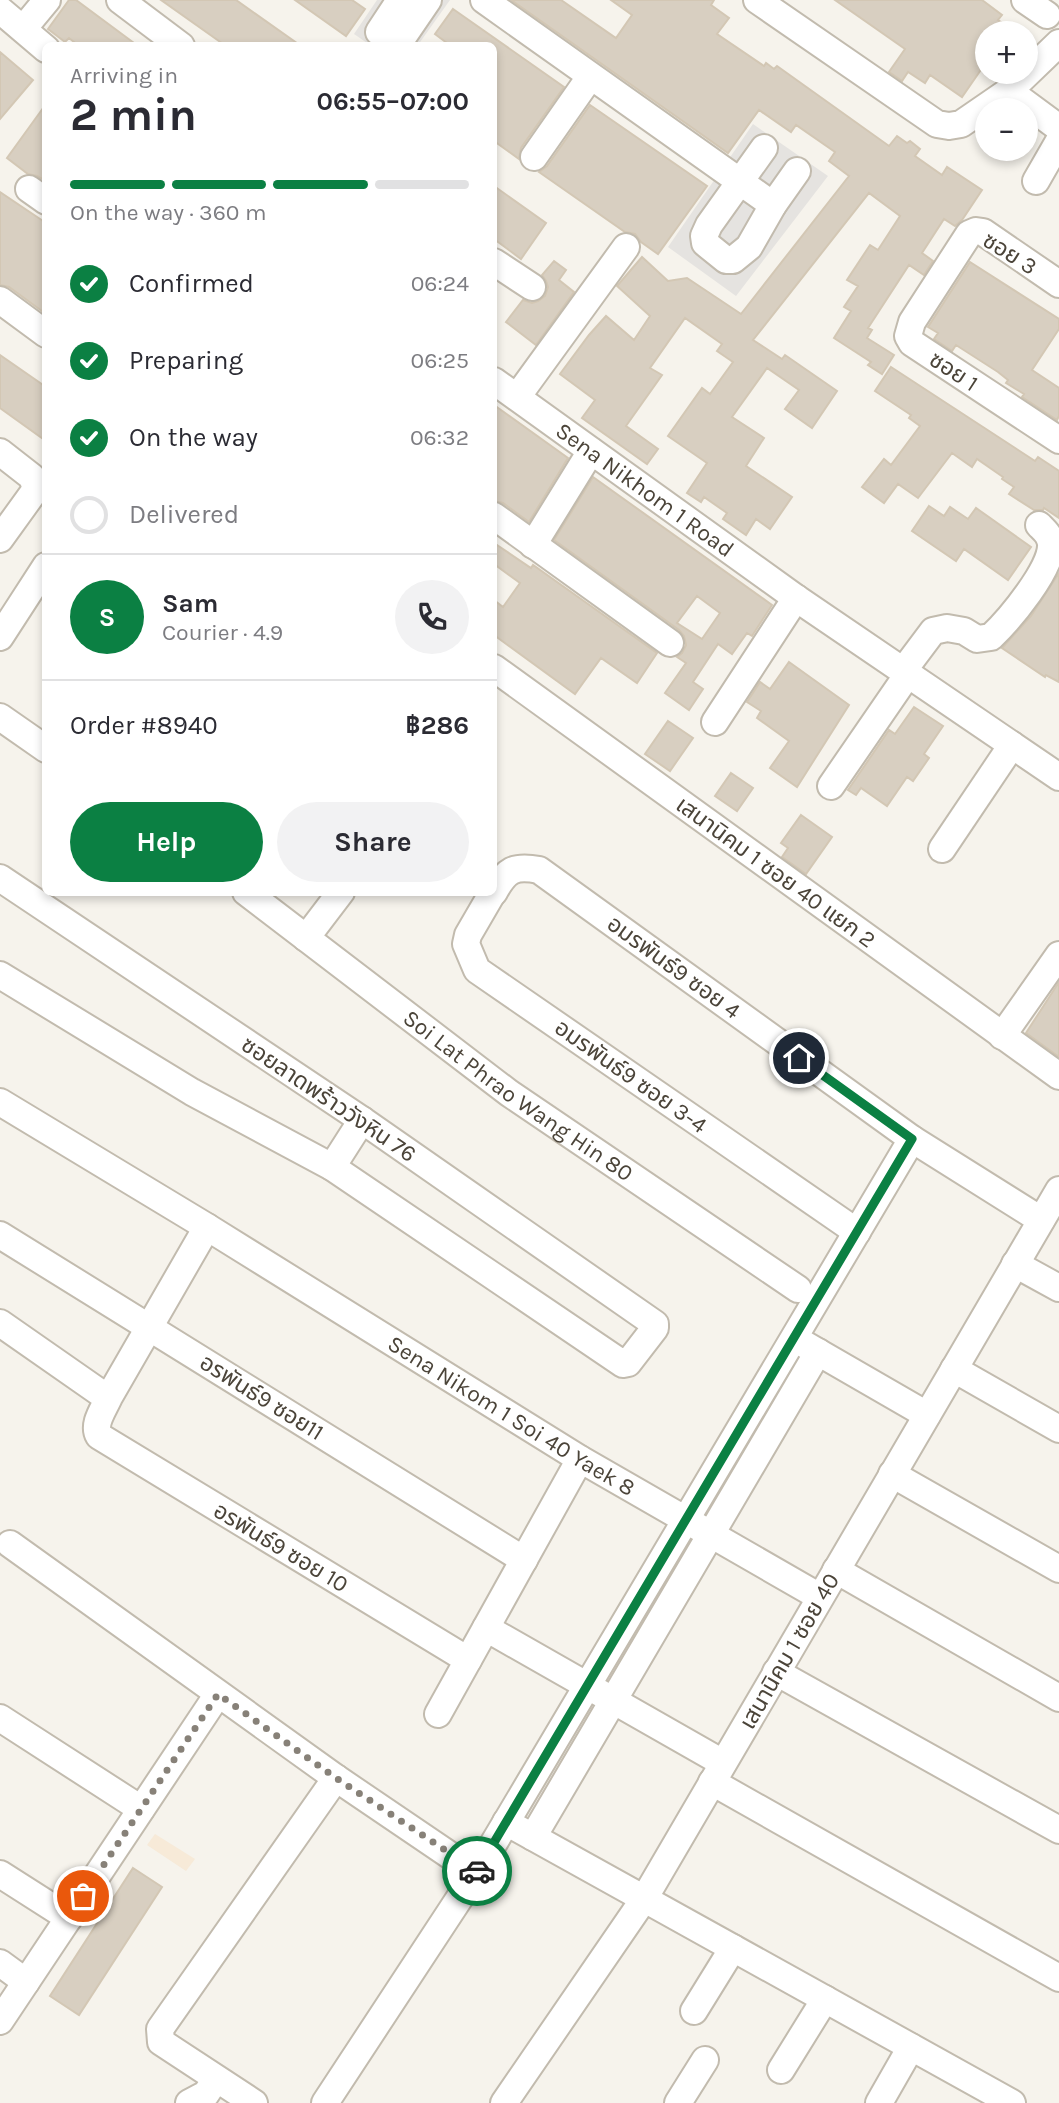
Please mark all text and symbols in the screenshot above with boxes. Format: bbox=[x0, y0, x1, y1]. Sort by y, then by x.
map controls bbox=[975, 21, 1038, 161]
button: + bbox=[975, 21, 1038, 84]
text: Arriving in bbox=[70, 62, 178, 89]
text: 06:55–07:00 bbox=[317, 86, 469, 117]
text: 2 min bbox=[70, 88, 197, 142]
button: − bbox=[975, 98, 1038, 161]
text: On the way · 360 m bbox=[70, 199, 266, 226]
street label: ซอย 3 bbox=[978, 226, 1042, 280]
icon: check bbox=[70, 265, 108, 303]
text: Confirmed bbox=[129, 268, 254, 299]
text: 06:24 bbox=[411, 270, 469, 297]
icon: check bbox=[70, 342, 108, 380]
text: Preparing bbox=[129, 345, 243, 376]
street label: ซอย 1 bbox=[924, 346, 983, 397]
text: 06:25 bbox=[411, 347, 469, 374]
street label: Sena Nikhom 1 Road bbox=[550, 417, 739, 563]
icon: check bbox=[70, 419, 108, 457]
text: On the way bbox=[129, 422, 258, 453]
text: 06:32 bbox=[410, 424, 469, 451]
text: Delivered bbox=[129, 499, 239, 530]
button: phone bbox=[395, 580, 469, 654]
text: Sam bbox=[162, 588, 218, 619]
text: S bbox=[99, 602, 115, 633]
text: Courier · 4.9 bbox=[162, 619, 283, 646]
text: Order #8940 bbox=[70, 710, 218, 741]
text: ฿286 bbox=[406, 710, 469, 741]
street label: เสนานิคม 1 ซอย 40 แยก 2 bbox=[671, 791, 881, 954]
button: Help bbox=[70, 802, 263, 882]
button: Share bbox=[277, 802, 469, 882]
street label: อมรพันธ์9 ซอย 4 bbox=[602, 910, 746, 1025]
street label: Soi Lat Phrao Wang Hin 80 bbox=[398, 1004, 638, 1187]
street label: อมรพันธ์9 ซอย 3-4 bbox=[549, 1014, 712, 1139]
pin bbox=[769, 1028, 829, 1088]
street label: ซอยลาดพร้าววังหิน 76 bbox=[236, 1031, 421, 1168]
icon: home bbox=[780, 1039, 818, 1077]
street label: Sena Nikom 1 Soi 40 Yaek 8 bbox=[383, 1330, 640, 1502]
street label: อรพันธ์9 ซอย11 bbox=[195, 1349, 329, 1446]
street label: อรพันธ์9 ซอย 10 bbox=[209, 1497, 353, 1598]
street label: เสนานิคม 1 ซอย 40 bbox=[734, 1568, 845, 1734]
courier bbox=[442, 1836, 512, 1906]
icon: car bbox=[458, 1852, 496, 1890]
pin bbox=[53, 1866, 113, 1926]
icon: bag bbox=[64, 1877, 102, 1915]

